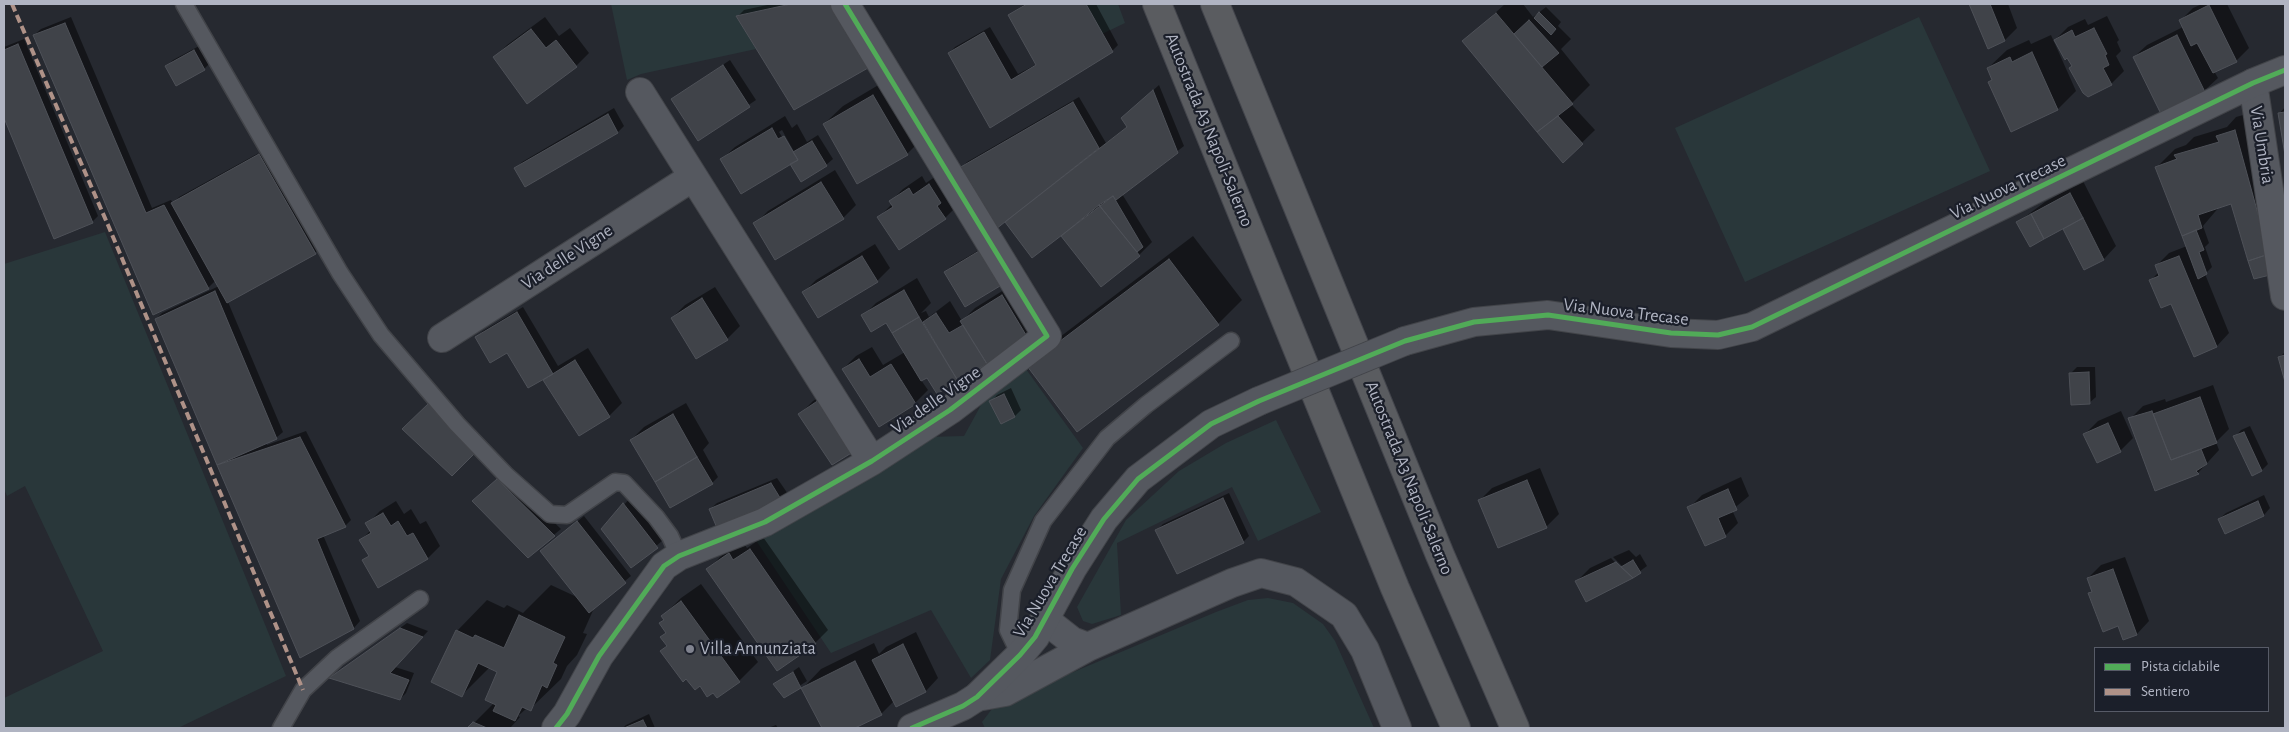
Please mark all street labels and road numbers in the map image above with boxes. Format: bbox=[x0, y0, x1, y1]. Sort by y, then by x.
street label: Autostrada A3 Napoli-Salerno bbox=[1160, 30, 1258, 230]
street label: Via Umbria bbox=[2245, 104, 2279, 186]
street label: Via Nuova Trecase bbox=[1947, 150, 2069, 224]
street label: Via delle Vigne bbox=[517, 220, 617, 294]
street label: Via Nuova Trecase bbox=[1562, 294, 1690, 330]
street label: Via delle Vigne bbox=[887, 361, 985, 439]
street label: Autostrada A3 Napoli-Salerno bbox=[1360, 378, 1458, 578]
street label: Via Nuova Trecase bbox=[1008, 522, 1092, 642]

